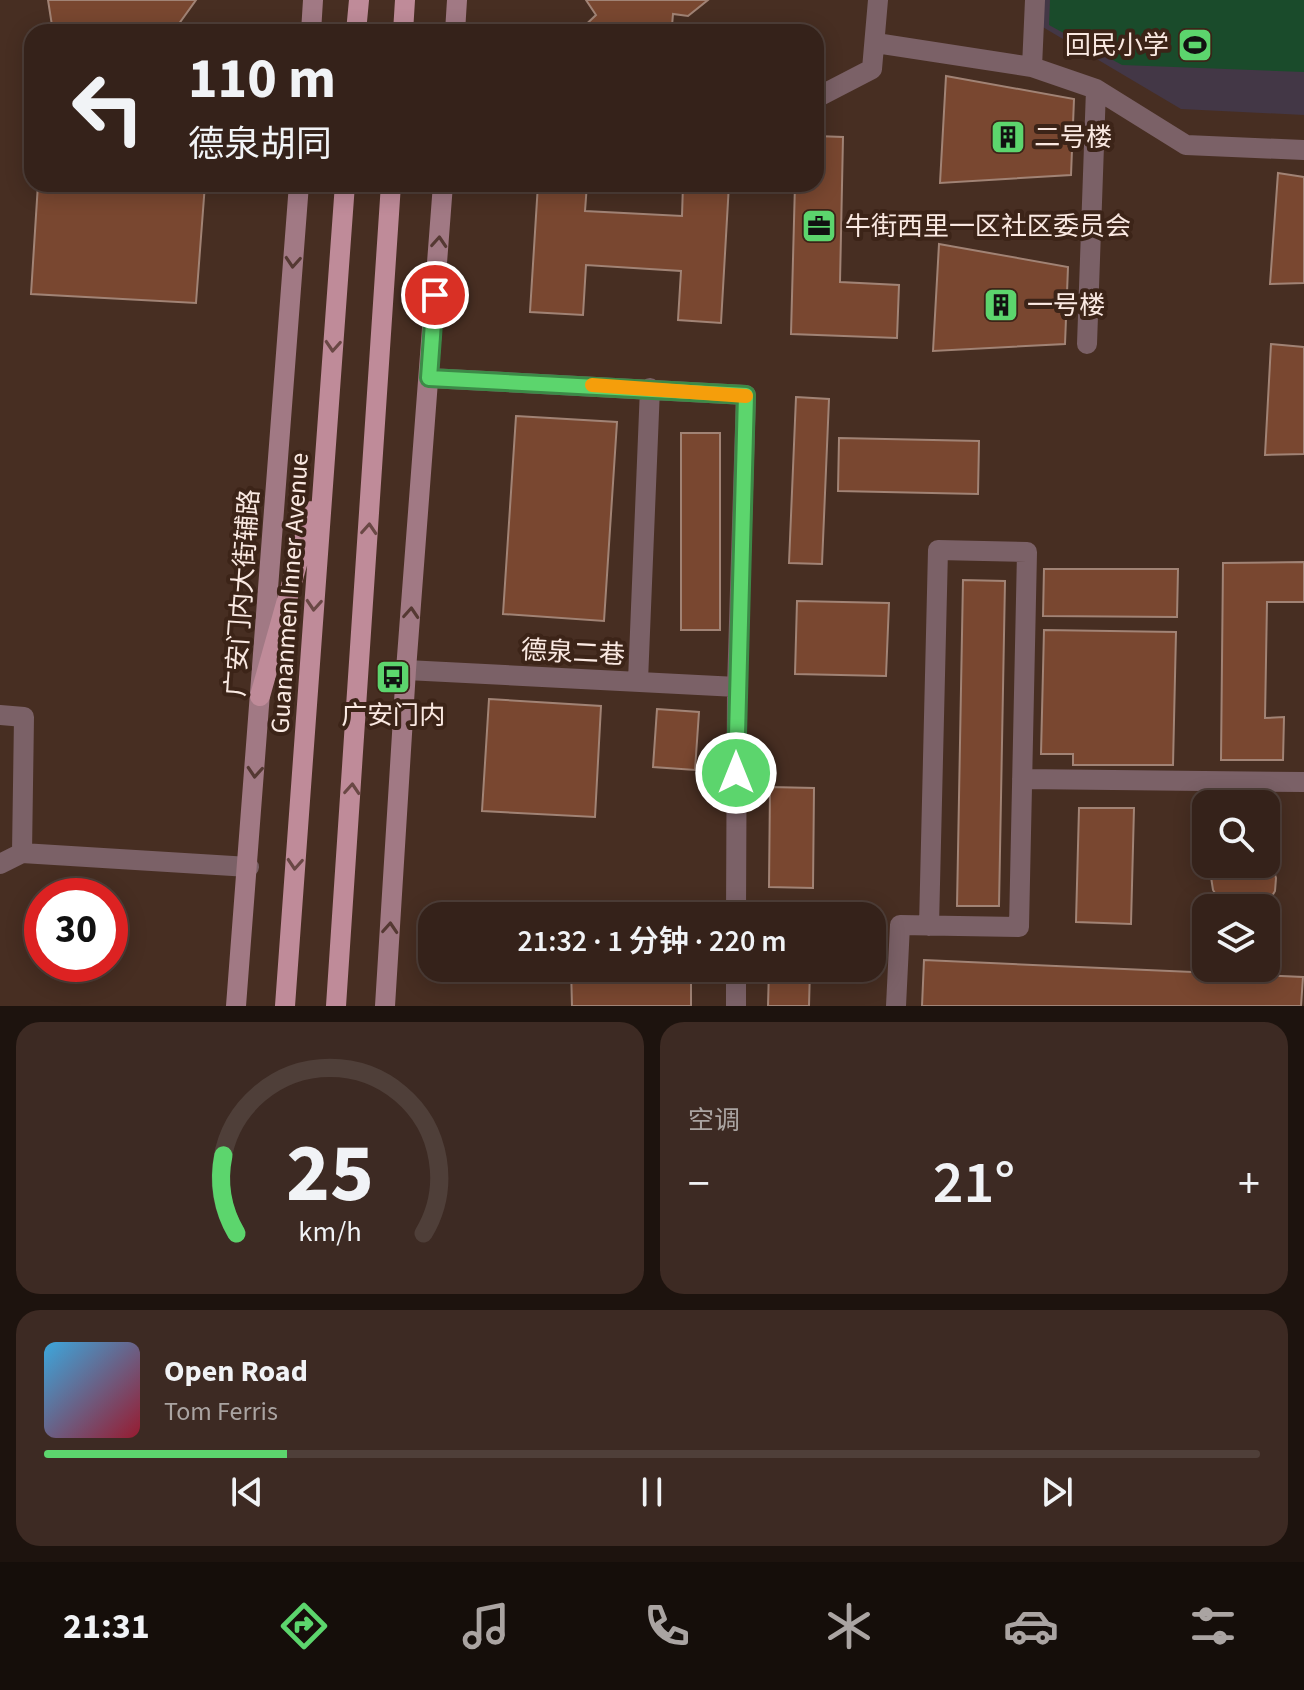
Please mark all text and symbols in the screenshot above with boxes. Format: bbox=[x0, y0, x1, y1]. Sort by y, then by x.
sports icon: 回民小学 bbox=[1176, 26, 1214, 64]
place label: 回民小学 bbox=[1065, 27, 1169, 64]
text: 110 m bbox=[188, 40, 336, 119]
icon: left bbox=[56, 56, 160, 160]
building icon: 二号楼 bbox=[989, 118, 1027, 156]
text: 德泉胡同 bbox=[188, 119, 332, 170]
place label: 二号楼 bbox=[1034, 119, 1112, 156]
office icon: 牛街西里一区社区委员会 bbox=[800, 207, 838, 245]
place label: 牛街西里一区社区委员会 bbox=[845, 208, 1131, 245]
one-way arrow bbox=[430, 235, 447, 248]
one-way arrow bbox=[285, 256, 302, 269]
pin bbox=[401, 261, 469, 329]
icon: arrive bbox=[413, 273, 457, 317]
building icon: 一号楼 bbox=[982, 286, 1020, 324]
place label: 一号楼 bbox=[1027, 287, 1105, 324]
one-way arrow bbox=[325, 340, 342, 353]
street label: Guananmen Inner Avenue bbox=[261, 451, 318, 735]
street label: 广安门内大街辅路 bbox=[217, 488, 268, 698]
one-way arrow bbox=[360, 522, 377, 535]
one-way arrow bbox=[306, 599, 323, 612]
one-way arrow bbox=[402, 606, 419, 619]
street label: 德泉二巷 bbox=[520, 631, 626, 674]
bus stop icon: 广安门内 bbox=[374, 658, 412, 696]
place label: 广安门内 bbox=[341, 697, 445, 734]
position arrow bbox=[694, 731, 778, 815]
one-way arrow bbox=[247, 766, 264, 779]
one-way arrow bbox=[343, 782, 360, 795]
map controls bbox=[1192, 790, 1280, 982]
button: search bbox=[1192, 790, 1280, 878]
one-way arrow bbox=[287, 858, 304, 871]
speed limit sign: 30 bbox=[24, 878, 128, 982]
button: layers bbox=[1192, 894, 1280, 982]
text: 21:32 · 1 分钟 · 220 m bbox=[517, 920, 787, 963]
one-way arrow bbox=[381, 921, 398, 934]
text: 空调 bbox=[688, 1102, 740, 1139]
text: 25 bbox=[286, 1115, 374, 1233]
text: 21° bbox=[933, 1141, 1015, 1226]
text: − bbox=[688, 1153, 710, 1216]
text: + bbox=[1238, 1153, 1260, 1216]
text: km/h bbox=[298, 1212, 362, 1252]
text: Open Road bbox=[164, 1350, 308, 1393]
text: Tom Ferris bbox=[164, 1393, 278, 1430]
icon: previous bbox=[225, 1470, 269, 1514]
icon: pause bbox=[630, 1470, 674, 1514]
icon: next bbox=[1035, 1470, 1079, 1514]
icon: directions bbox=[276, 1598, 332, 1654]
icon: music bbox=[458, 1598, 514, 1654]
icon: phone bbox=[639, 1598, 695, 1654]
icon: climate bbox=[821, 1598, 877, 1654]
icon: car bbox=[1003, 1598, 1059, 1654]
icon: filters bbox=[1185, 1598, 1241, 1654]
text: 21:31 bbox=[63, 1601, 150, 1652]

